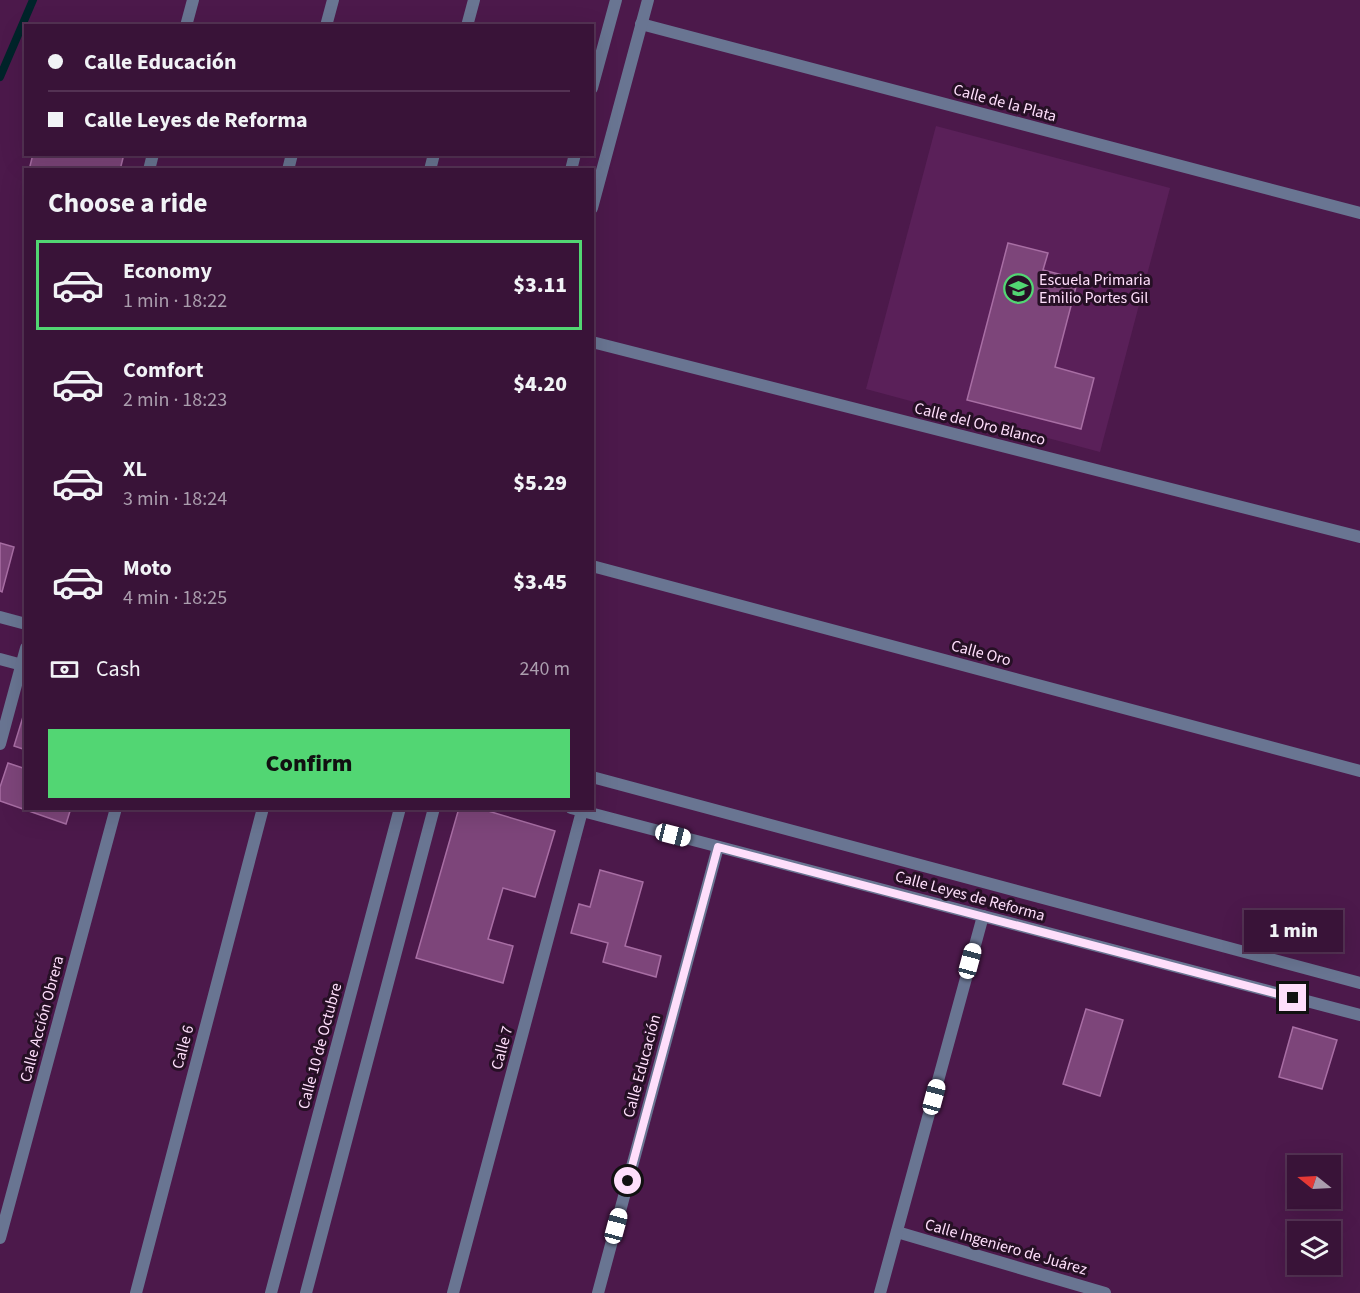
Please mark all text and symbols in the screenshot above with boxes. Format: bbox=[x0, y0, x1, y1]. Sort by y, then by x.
text: Calle Educación bbox=[84, 46, 237, 78]
street label: Calle de la Plata bbox=[951, 79, 1059, 127]
text: Calle Leyes de Reforma bbox=[84, 104, 308, 136]
text: Choose a ride bbox=[48, 184, 208, 223]
text: Economy bbox=[123, 255, 212, 287]
icon: car bbox=[51, 258, 105, 312]
text: $3.11 bbox=[513, 269, 567, 301]
place label: Escuela Primaria Emilio Portes Gil bbox=[1039, 269, 1151, 309]
school or university icon: Escuela Primaria Emilio Portes Gil bbox=[1002, 273, 1034, 305]
text: 1 min · 18:22 bbox=[123, 287, 227, 315]
text: Comfort bbox=[123, 354, 204, 386]
icon: car bbox=[51, 357, 105, 411]
text: $4.20 bbox=[513, 368, 567, 400]
text: 2 min · 18:23 bbox=[123, 386, 227, 414]
street label: Calle del Oro Blanco bbox=[912, 397, 1048, 451]
text: XL bbox=[123, 453, 147, 485]
icon: car bbox=[51, 456, 105, 510]
text: $5.29 bbox=[513, 467, 567, 499]
text: 3 min · 18:24 bbox=[123, 485, 227, 513]
text: Moto bbox=[123, 552, 172, 584]
icon: car bbox=[51, 555, 105, 609]
text: $3.45 bbox=[513, 566, 567, 598]
text: 4 min · 18:25 bbox=[123, 584, 227, 612]
street label: Calle Oro bbox=[949, 634, 1013, 672]
icon: cash bbox=[48, 653, 81, 686]
text: Cash bbox=[96, 653, 141, 685]
text: 240 m bbox=[520, 655, 570, 683]
button: Confirm bbox=[48, 729, 570, 798]
car bbox=[653, 822, 693, 848]
street label: Calle Leyes de Reforma bbox=[893, 865, 1047, 927]
callout: 1 min bbox=[1244, 911, 1342, 953]
text: 1 min bbox=[1269, 917, 1318, 945]
car bbox=[957, 941, 983, 981]
street label: Calle Acción Obrera bbox=[15, 953, 69, 1085]
street label: Calle 10 de Octubre bbox=[293, 980, 347, 1111]
route end bbox=[1279, 984, 1306, 1011]
street label: Calle Educación bbox=[618, 1012, 666, 1120]
street label: Calle 6 bbox=[167, 1023, 199, 1071]
street label: Calle 7 bbox=[486, 1024, 518, 1072]
car bbox=[921, 1077, 947, 1117]
north arrow bbox=[1287, 1155, 1341, 1209]
map controls bbox=[1287, 1155, 1341, 1275]
route start bbox=[614, 1167, 641, 1194]
car bbox=[603, 1206, 629, 1246]
street label: Calle Ingeniero de Juárez bbox=[922, 1213, 1090, 1281]
button: layers bbox=[1287, 1221, 1341, 1275]

